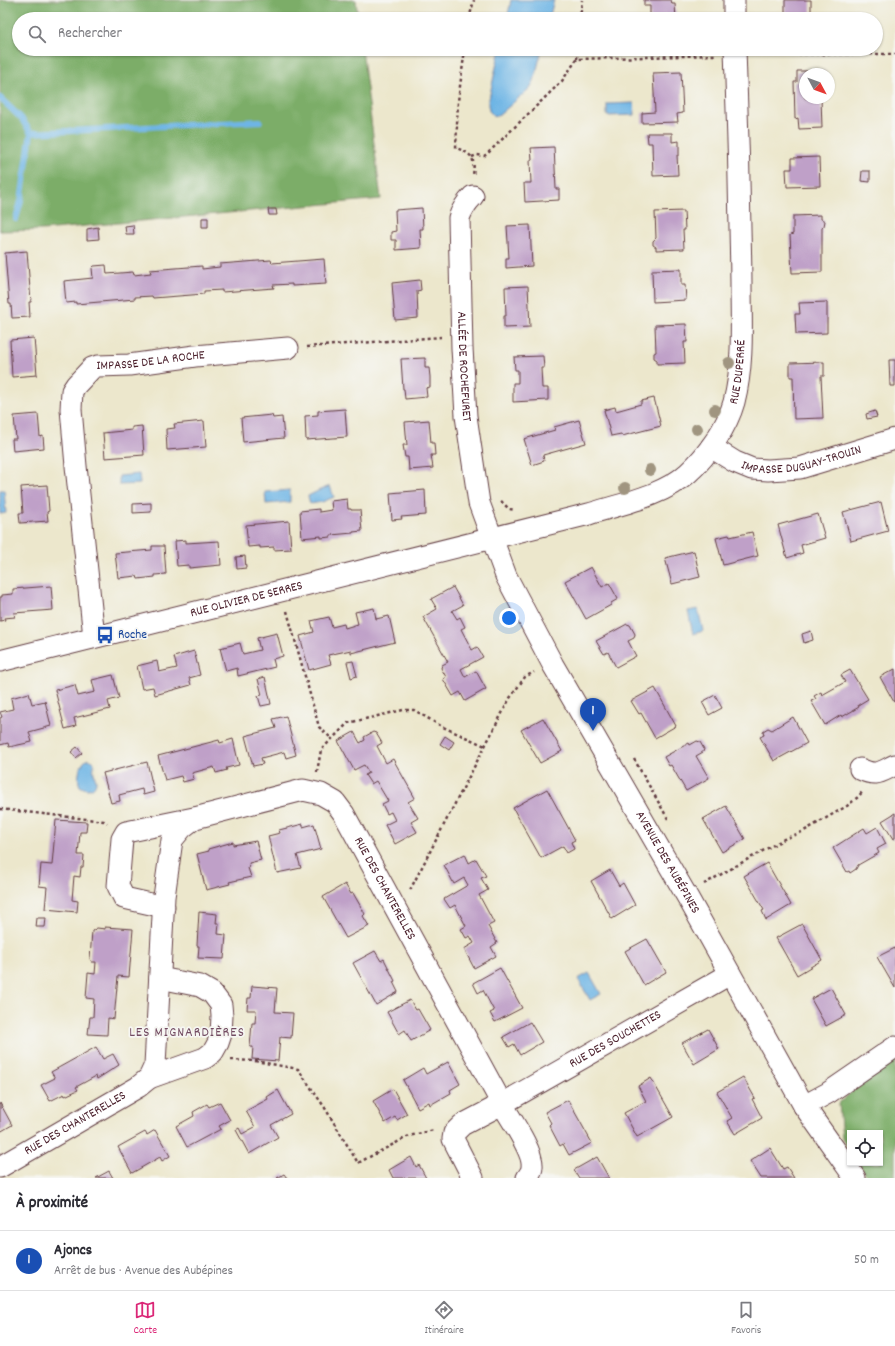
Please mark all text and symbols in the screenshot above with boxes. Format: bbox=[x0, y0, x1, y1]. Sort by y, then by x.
search box bbox=[12, 12, 883, 56]
icon: search bbox=[26, 23, 48, 45]
text: Rechercher bbox=[58, 23, 122, 45]
north arrow bbox=[799, 68, 835, 104]
street label: ALLÉE DE ROCHEFURET bbox=[452, 311, 476, 423]
street label: RUE DUPERRÉ bbox=[724, 339, 751, 406]
street label: IMPASSE DE LA ROCHE bbox=[96, 346, 206, 376]
street label: IMPASSE DUGUAY-TROUIN bbox=[738, 440, 864, 480]
street label: RUE OLIVIER DE SERRES bbox=[188, 576, 305, 623]
your location bbox=[499, 608, 519, 628]
bus stop icon: Roche bbox=[95, 625, 115, 645]
place label: Roche bbox=[118, 626, 147, 645]
pin: 1 bbox=[580, 698, 606, 731]
street label: AVENUE DES AUBÉPINES bbox=[630, 808, 705, 917]
street label: RUE DES CHANTERELLES bbox=[349, 834, 421, 944]
street label: RUE DES SOUCHETTES bbox=[566, 1005, 665, 1073]
district label: LES MIGNARDIÈRES bbox=[129, 1023, 245, 1043]
street label: RUE DES CHANTERELLES bbox=[21, 1086, 130, 1160]
map controls bbox=[847, 1130, 883, 1166]
button: locate bbox=[847, 1130, 883, 1166]
text: À proximité bbox=[16, 1192, 88, 1216]
text: Ajoncs bbox=[54, 1240, 92, 1262]
text: 1 bbox=[28, 1251, 30, 1270]
text: 50 m bbox=[854, 1251, 879, 1270]
text: Arrêt de bus · Avenue des Aubépines bbox=[54, 1262, 233, 1281]
tab: Carte bbox=[134, 1299, 157, 1339]
tab: Itinéraire bbox=[424, 1299, 464, 1339]
tab: Favoris bbox=[731, 1299, 761, 1339]

